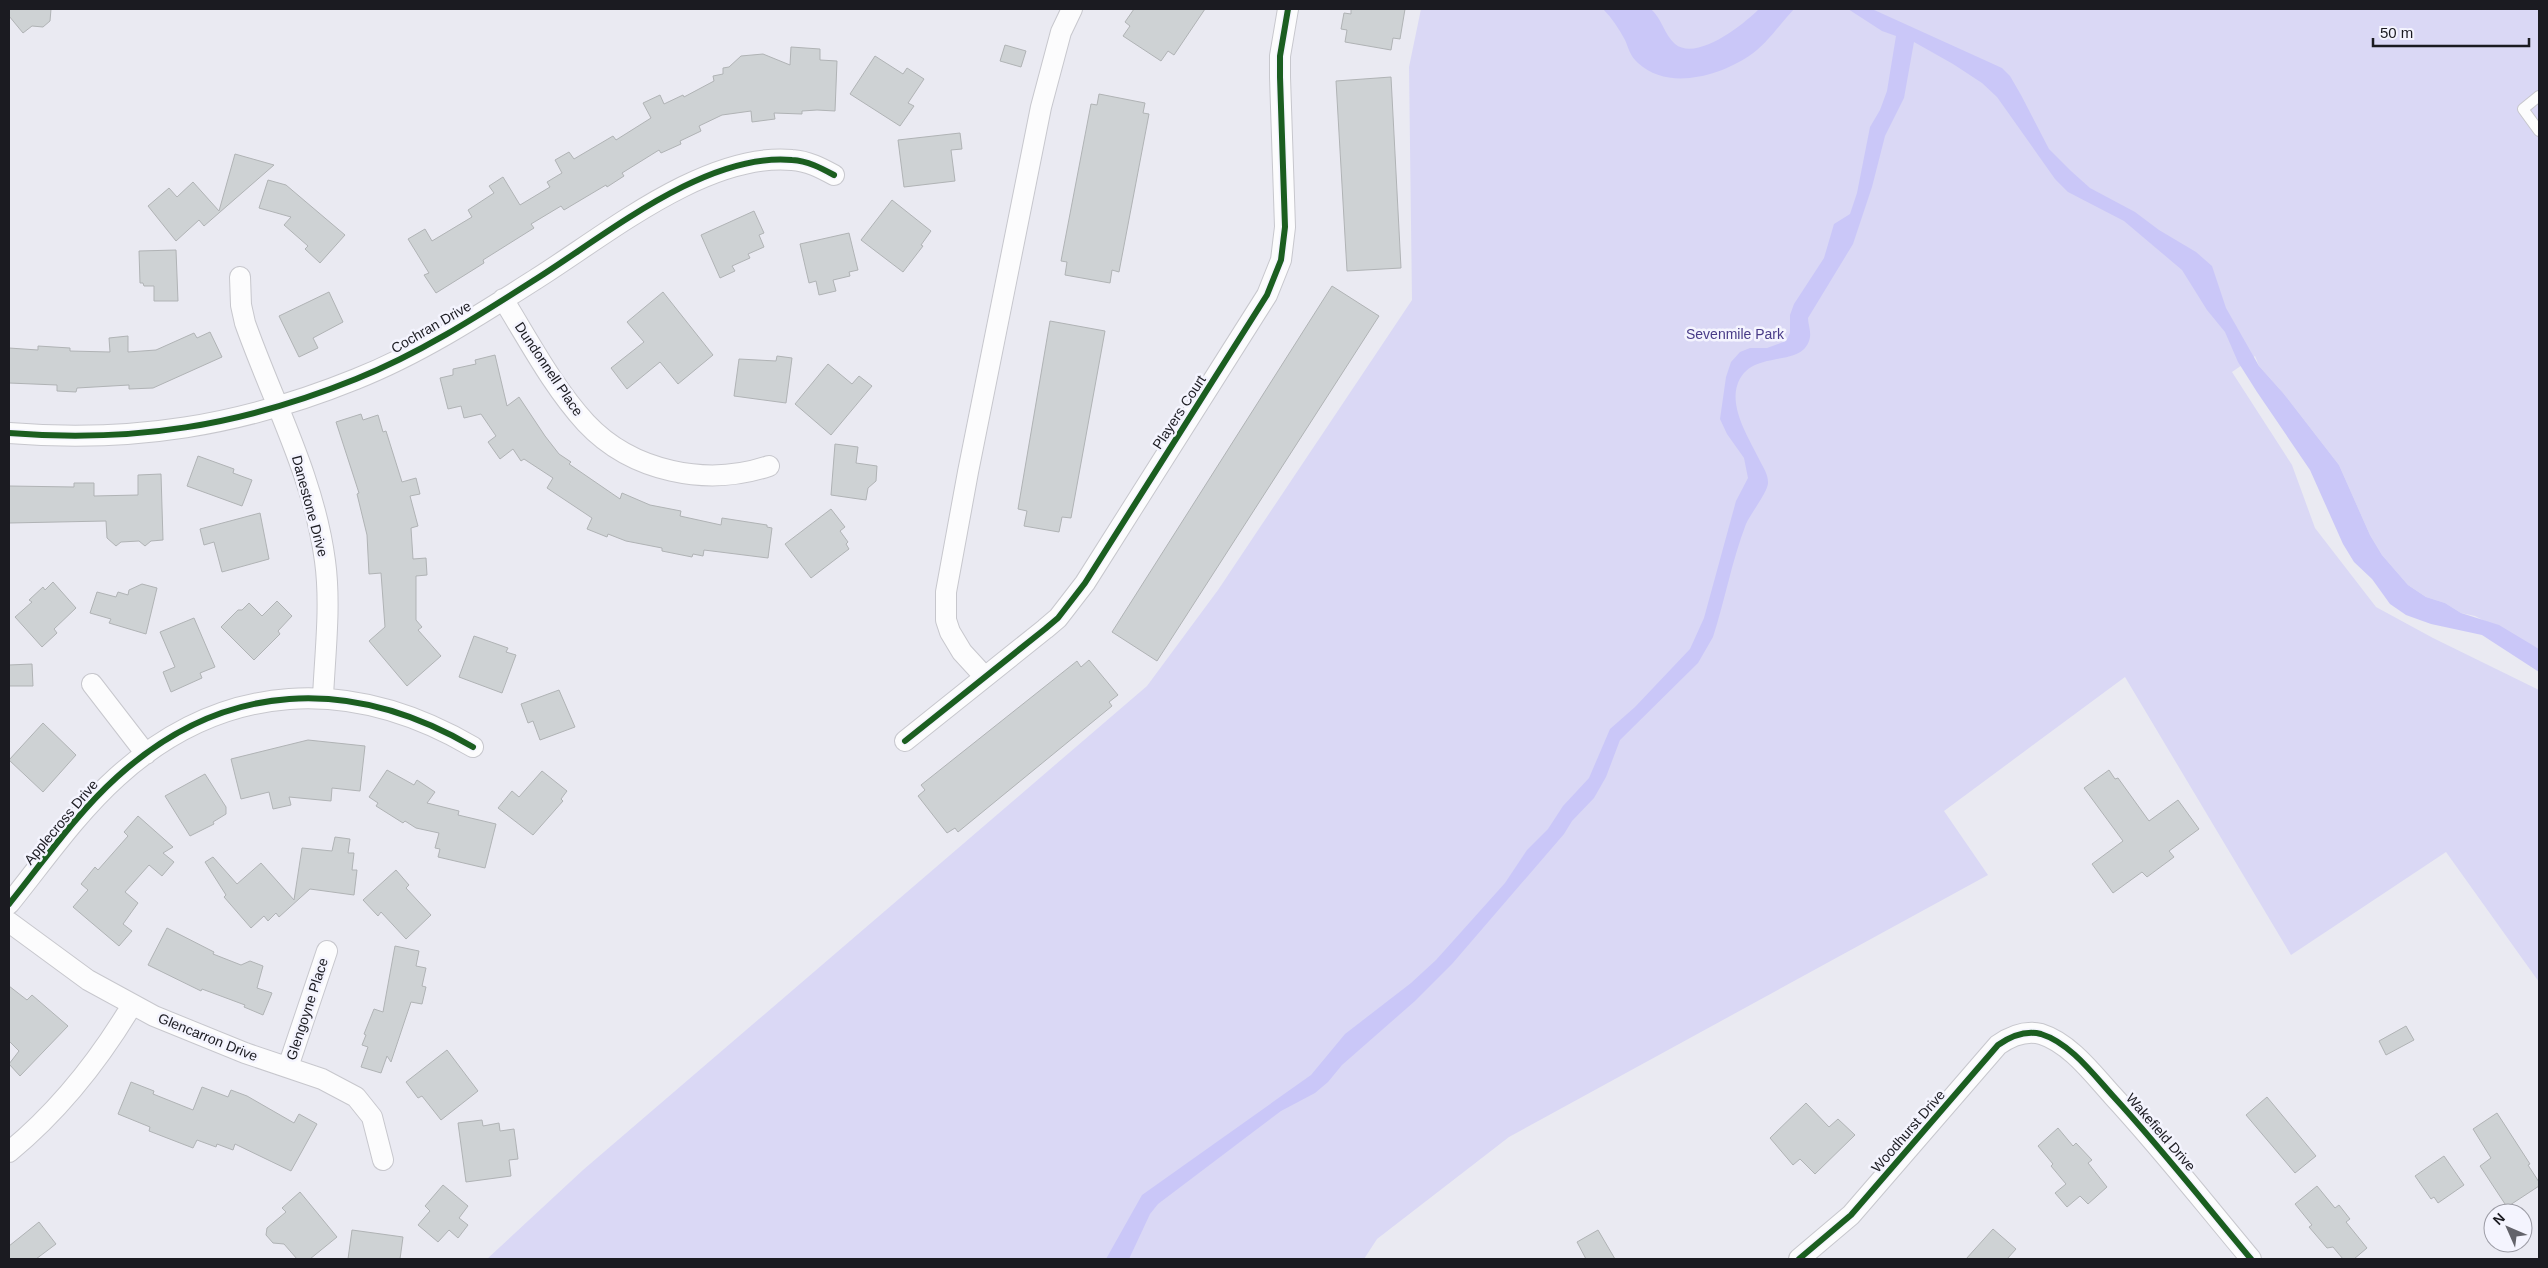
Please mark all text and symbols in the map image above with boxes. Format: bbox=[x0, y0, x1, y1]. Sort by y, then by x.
scale bar bbox=[2373, 15, 2529, 47]
text: 50 m bbox=[2380, 24, 2413, 41]
street label: Cochran Drive bbox=[388, 298, 474, 356]
street label: Dundonnell Place bbox=[512, 319, 586, 419]
park label: Sevenmile Park bbox=[1686, 326, 1785, 342]
street label: Players Court bbox=[1149, 372, 1209, 452]
street label: Danestone Drive bbox=[289, 454, 331, 559]
street label: Applecross Drive bbox=[21, 776, 101, 868]
street label: Glengoyne Place bbox=[283, 956, 331, 1062]
street label: Glencarron Drive bbox=[156, 1010, 260, 1064]
street label: Woodhurst Drive bbox=[1868, 1086, 1948, 1175]
street label: Wakefield Drive bbox=[2123, 1090, 2199, 1174]
north arrow bbox=[2483, 1203, 2533, 1253]
text: N bbox=[2490, 1210, 2508, 1228]

